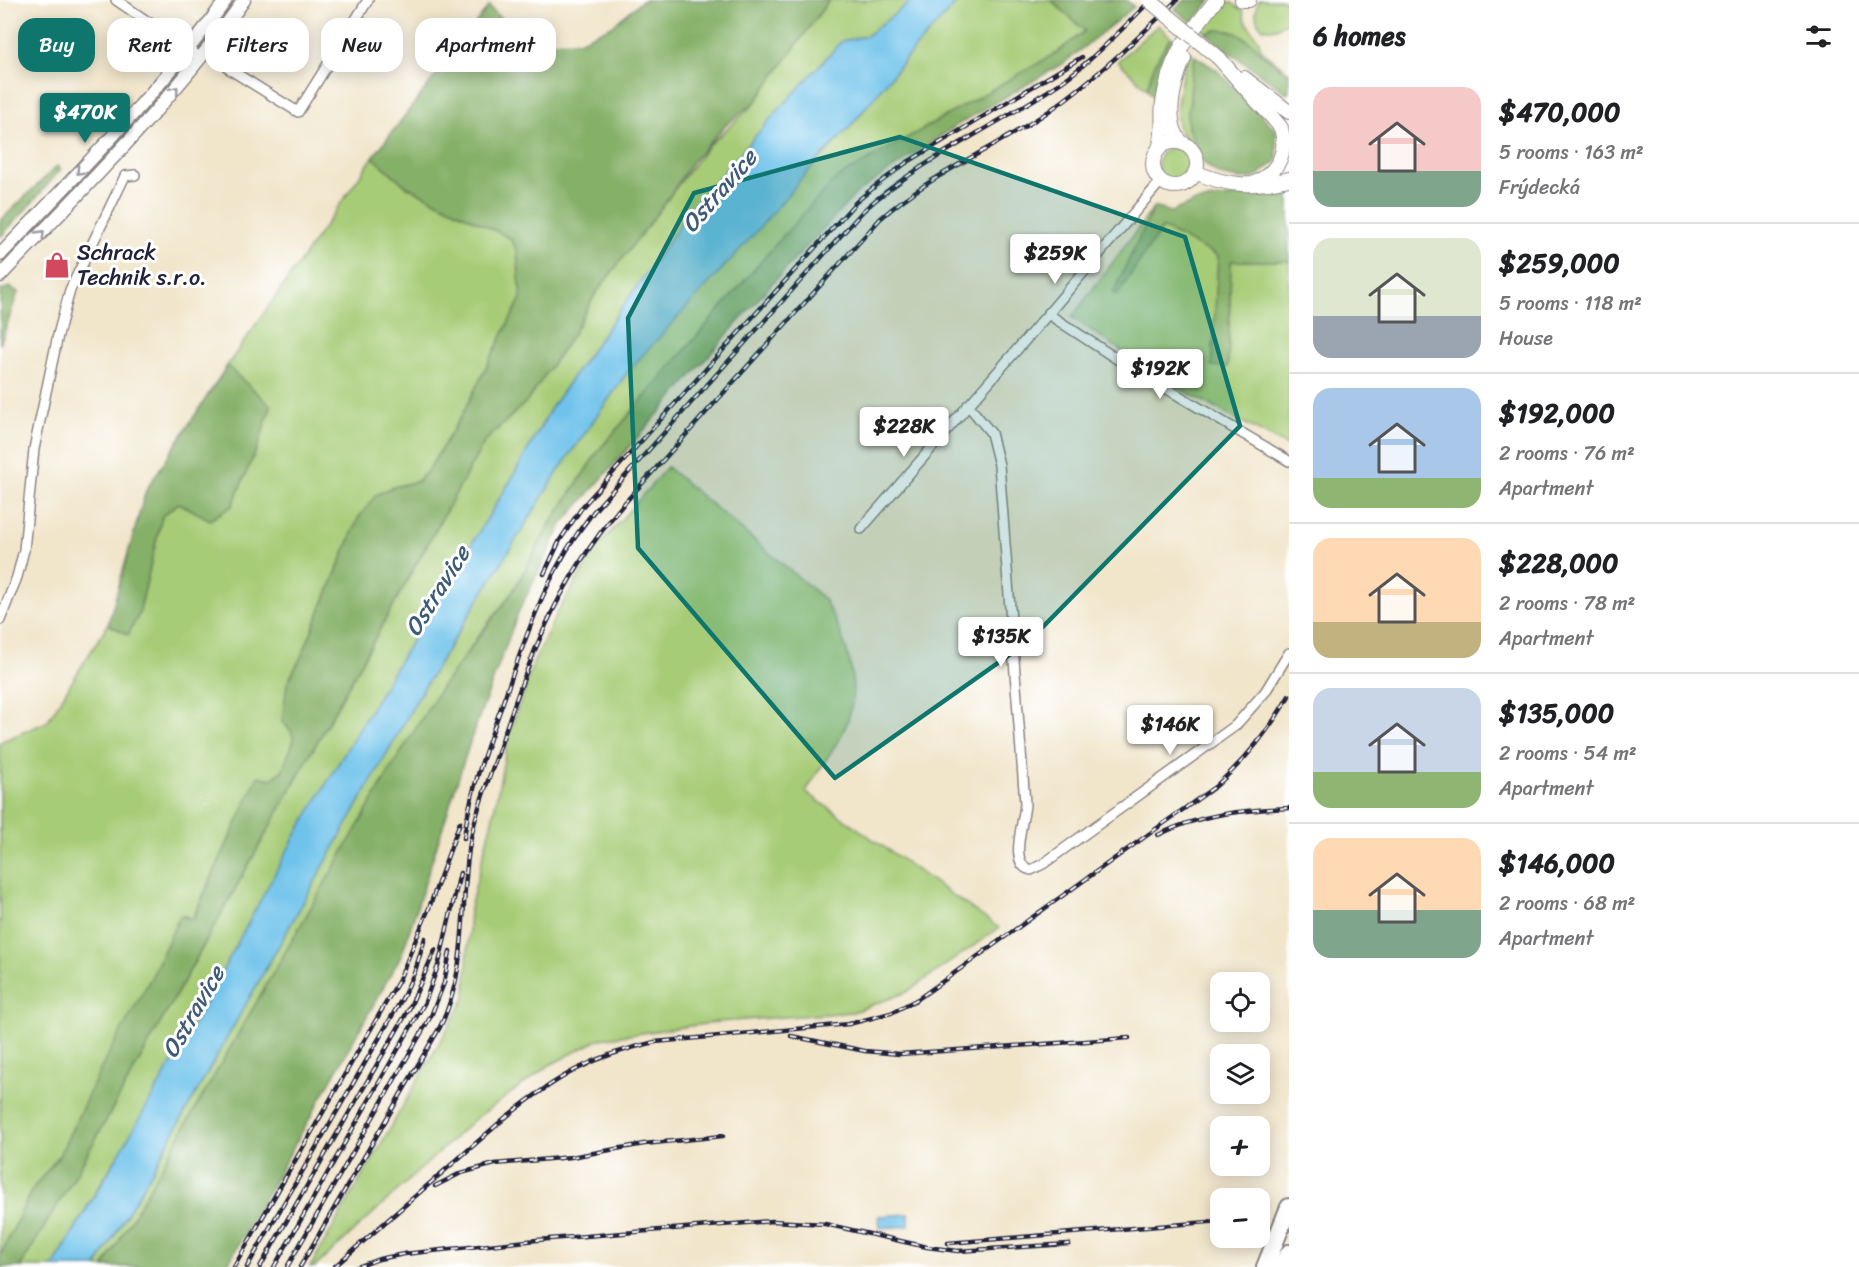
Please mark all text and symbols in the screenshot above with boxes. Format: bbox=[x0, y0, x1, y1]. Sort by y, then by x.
text: 6 homes bbox=[1313, 13, 1405, 59]
chip: Buy bbox=[18, 18, 95, 72]
chip: Rent bbox=[107, 18, 193, 72]
chip: Filters bbox=[205, 18, 309, 72]
chip: New bbox=[321, 18, 403, 72]
chip: Apartment bbox=[415, 18, 556, 72]
icon: filters bbox=[1802, 20, 1835, 53]
one-way arrow bbox=[167, 86, 178, 97]
text: $470,000 bbox=[1499, 89, 1620, 135]
pin: $470K bbox=[43, 93, 127, 144]
text: $470K bbox=[54, 95, 116, 130]
icon: home bbox=[1361, 111, 1433, 183]
text: 5 rooms · 163 m² bbox=[1499, 135, 1644, 170]
water label: Ostravice bbox=[670, 138, 769, 243]
one-way arrow bbox=[76, 164, 87, 174]
text: Frýdecká bbox=[1499, 170, 1580, 205]
one-way arrow bbox=[33, 230, 44, 241]
place label: Schrack Technik s.r.o. bbox=[77, 233, 207, 297]
pin: $259K bbox=[1013, 234, 1097, 285]
text: $259K bbox=[1024, 236, 1086, 271]
text: $259,000 bbox=[1499, 240, 1620, 286]
shop icon: Schrack Technik s.r.o. bbox=[42, 250, 72, 280]
icon: home bbox=[1361, 262, 1433, 334]
text: 5 rooms · 118 m² bbox=[1499, 286, 1642, 321]
text: House bbox=[1499, 321, 1553, 356]
pin: $192K bbox=[1118, 349, 1202, 400]
text: $192K bbox=[1131, 351, 1189, 386]
text: $192,000 bbox=[1499, 390, 1615, 436]
pin: $228K bbox=[862, 407, 946, 458]
text: $228K bbox=[874, 409, 934, 444]
icon: home bbox=[1361, 412, 1433, 484]
text: 2 rooms · 76 m² bbox=[1499, 436, 1635, 471]
text: Apartment bbox=[1499, 471, 1593, 506]
water label: Ostravice bbox=[393, 535, 483, 645]
text: $228,000 bbox=[1499, 540, 1618, 586]
icon: home bbox=[1361, 562, 1433, 634]
text: 2 rooms · 78 m² bbox=[1499, 586, 1635, 621]
pin: $135K bbox=[959, 617, 1043, 668]
text: $135K bbox=[972, 619, 1030, 654]
text: Apartment bbox=[1499, 621, 1593, 656]
text: $135,000 bbox=[1499, 690, 1614, 736]
pin: $146K bbox=[1128, 705, 1212, 756]
text: $146K bbox=[1141, 707, 1199, 742]
icon: home bbox=[1361, 712, 1433, 784]
text: 2 rooms · 54 m² bbox=[1499, 736, 1637, 771]
text: Apartment bbox=[1499, 771, 1593, 806]
text: $146,000 bbox=[1499, 840, 1615, 886]
icon: home bbox=[1361, 862, 1433, 934]
text: 2 rooms · 68 m² bbox=[1499, 886, 1635, 921]
text: Apartment bbox=[1499, 921, 1593, 956]
water label: Ostravice bbox=[150, 956, 237, 1066]
map controls bbox=[1210, 972, 1270, 1248]
button: locate bbox=[1210, 972, 1270, 1032]
button: layers bbox=[1210, 1044, 1270, 1104]
button: + bbox=[1210, 1116, 1270, 1176]
button: − bbox=[1210, 1188, 1270, 1248]

